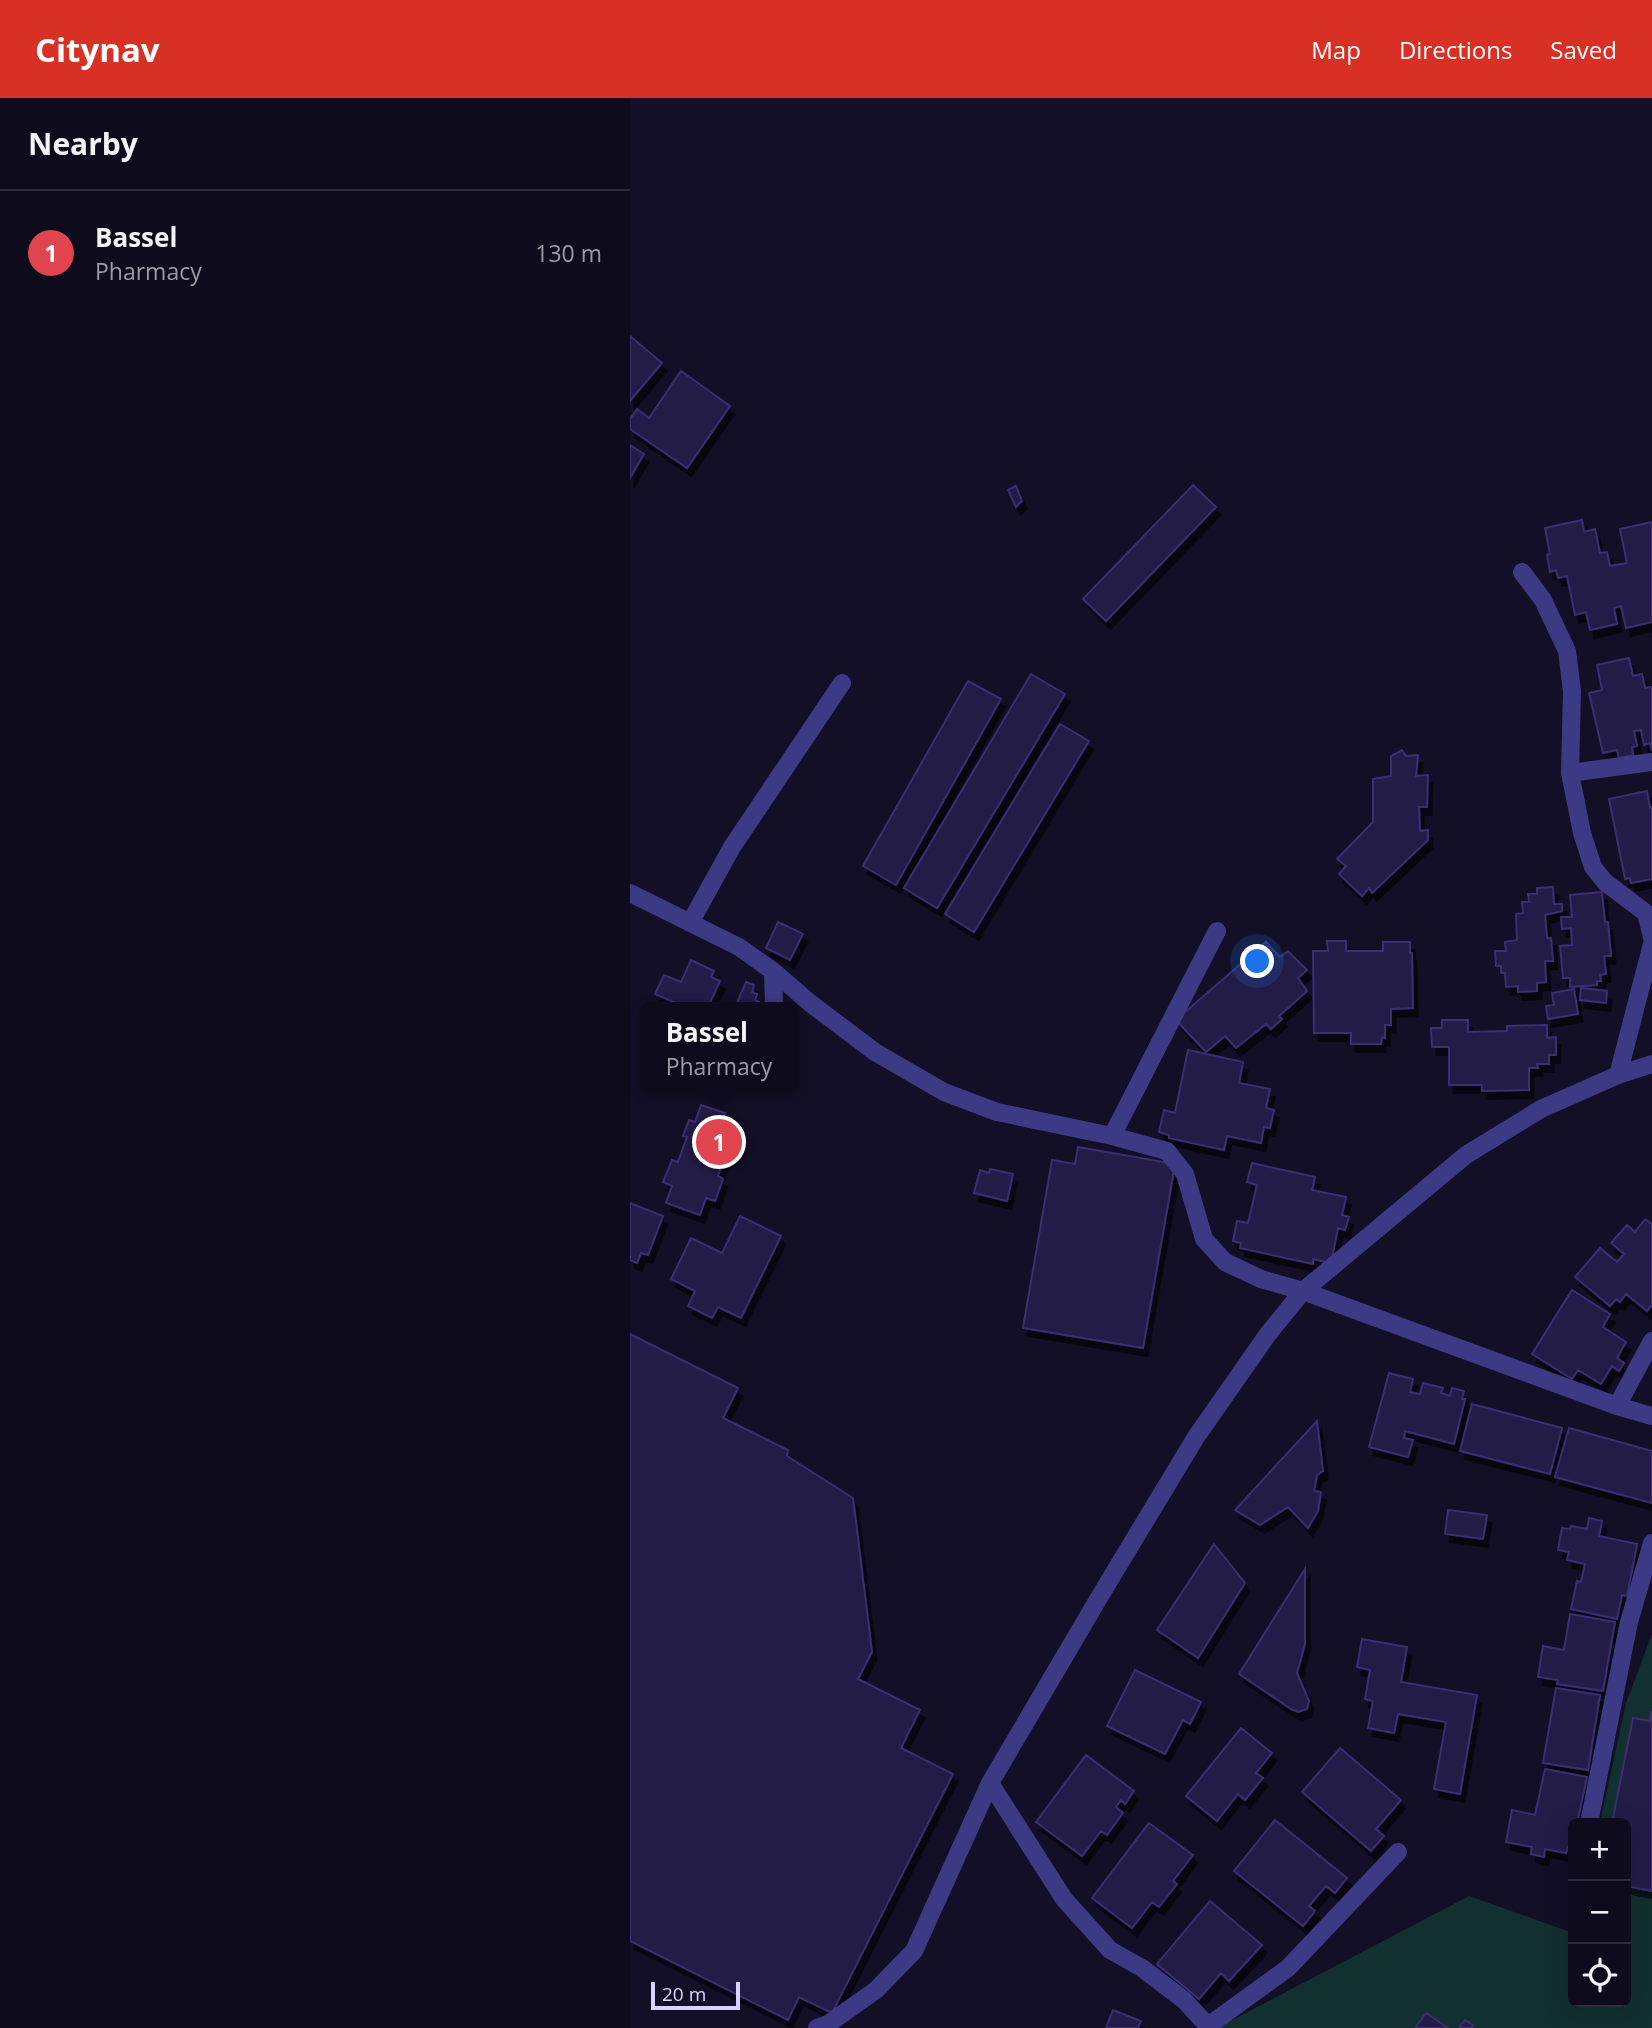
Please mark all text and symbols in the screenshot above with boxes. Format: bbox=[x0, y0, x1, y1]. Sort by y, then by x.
text: Citynav bbox=[35, 27, 160, 72]
text: Map bbox=[1311, 33, 1361, 66]
text: Directions bbox=[1399, 33, 1512, 66]
text: Saved bbox=[1550, 33, 1617, 66]
text: Nearby bbox=[28, 123, 138, 164]
text: Bassel bbox=[95, 219, 177, 255]
text: 1 bbox=[44, 237, 58, 269]
text: 130 m bbox=[535, 237, 602, 269]
text: Pharmacy bbox=[95, 255, 202, 287]
your location bbox=[1240, 944, 1274, 978]
popup bbox=[640, 1002, 798, 1093]
text: Bassel bbox=[666, 1014, 748, 1050]
text: Pharmacy bbox=[666, 1050, 772, 1082]
pin: 1 bbox=[696, 1116, 742, 1168]
map controls bbox=[1568, 1818, 1631, 2007]
button: + bbox=[1568, 1818, 1631, 1881]
button: − bbox=[1568, 1881, 1631, 1944]
button: locate bbox=[1568, 1944, 1631, 2007]
scale bar bbox=[651, 1979, 740, 2011]
text: 20 m bbox=[662, 1981, 706, 2007]

